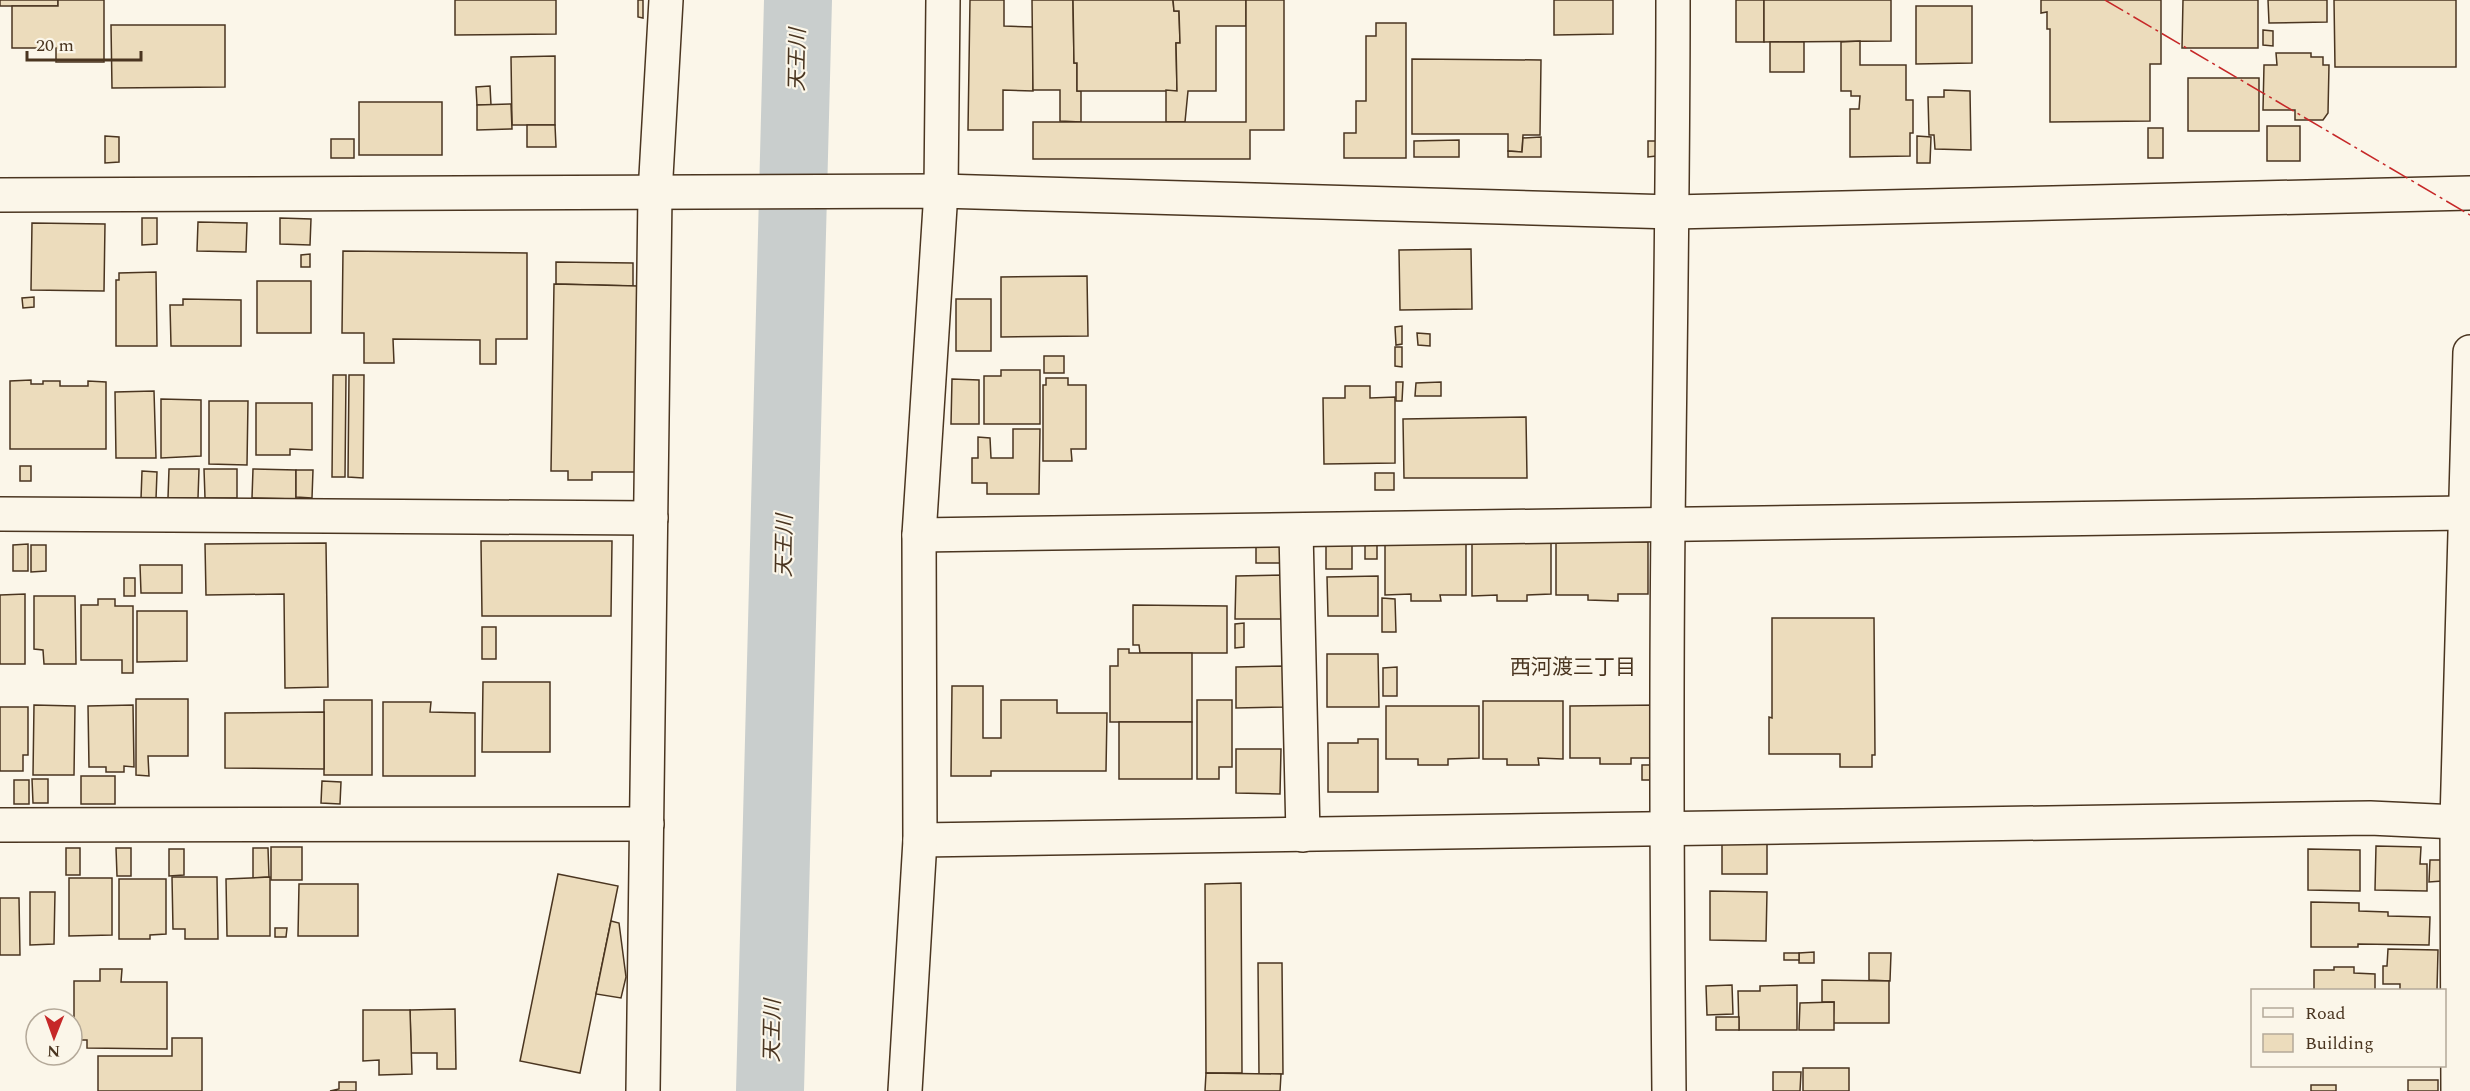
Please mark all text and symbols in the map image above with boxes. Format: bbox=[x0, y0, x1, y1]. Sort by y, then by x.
scale bar bbox=[27, 24, 141, 62]
water label: 天王川 bbox=[781, 26, 815, 92]
text: 20 m bbox=[36, 32, 74, 59]
water label: 天王川 bbox=[768, 512, 802, 578]
district label: 西河渡三丁目 bbox=[1510, 652, 1636, 684]
legend bbox=[2251, 989, 2446, 1067]
water label: 天王川 bbox=[756, 997, 790, 1063]
text: Road bbox=[2305, 1000, 2346, 1027]
north arrow bbox=[24, 1007, 84, 1067]
text: Building bbox=[2305, 1030, 2374, 1057]
text: N bbox=[47, 1039, 60, 1063]

